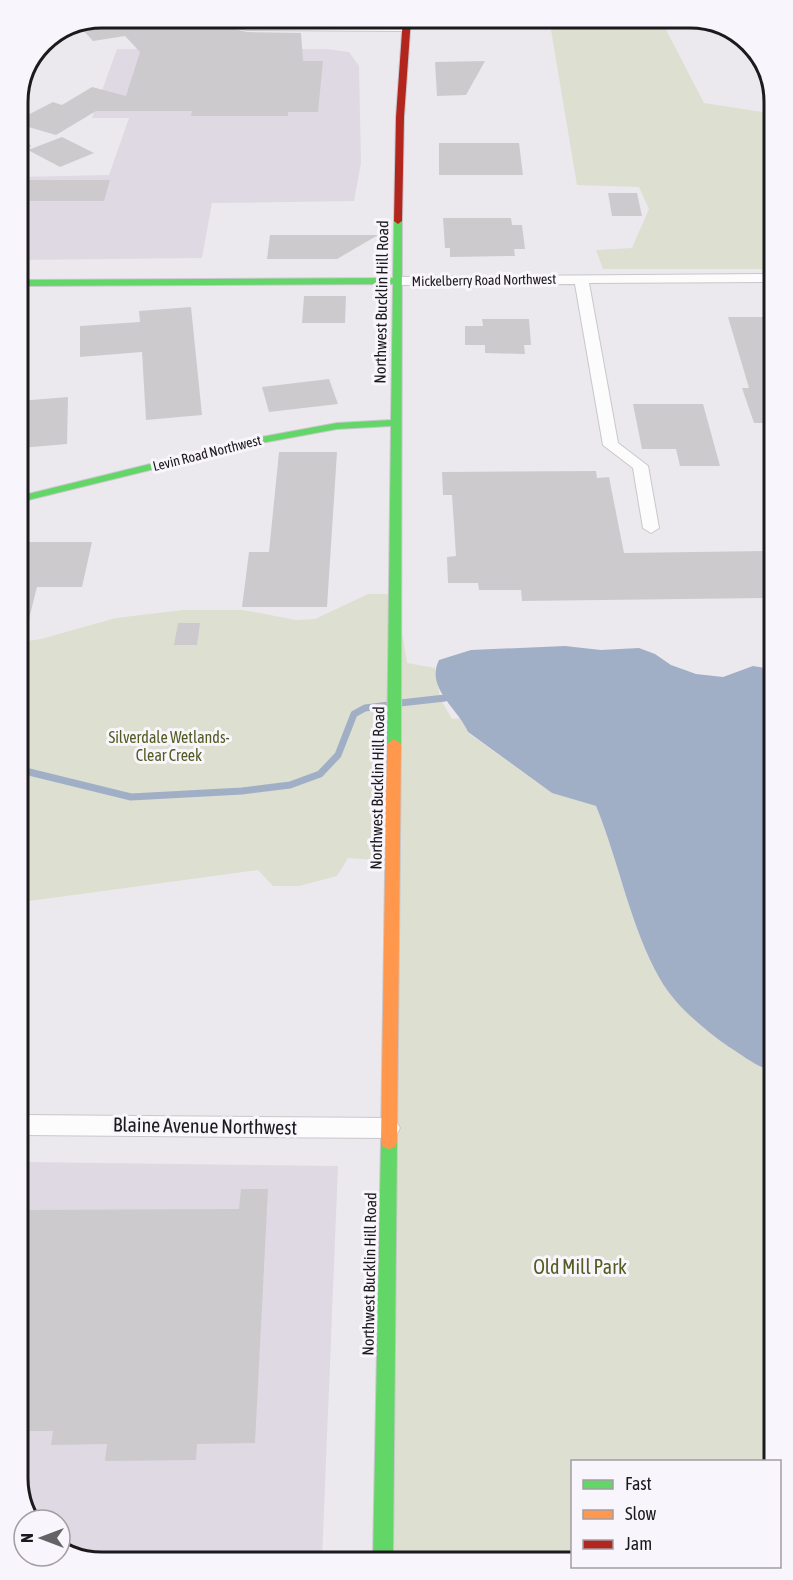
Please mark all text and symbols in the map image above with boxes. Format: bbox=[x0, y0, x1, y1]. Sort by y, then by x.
street label: Northwest Bucklin Hill Road bbox=[371, 220, 391, 384]
street label: Mickelberry Road Northwest bbox=[412, 271, 556, 289]
street label: Levin Road Northwest bbox=[151, 432, 263, 474]
street label: Northwest Bucklin Hill Road bbox=[367, 706, 387, 870]
park label: Silverdale Wetlands- Clear Creek bbox=[108, 728, 230, 764]
street label: Blaine Avenue Northwest bbox=[113, 1112, 298, 1139]
street label: Northwest Bucklin Hill Road bbox=[359, 1192, 379, 1356]
park label: Old Mill Park bbox=[533, 1255, 627, 1278]
legend bbox=[571, 1460, 781, 1568]
text: Fast bbox=[625, 1473, 652, 1494]
text: Slow bbox=[625, 1503, 656, 1524]
north arrow bbox=[12, 1508, 72, 1568]
text: N bbox=[18, 1533, 36, 1543]
text: Jam bbox=[625, 1533, 652, 1554]

